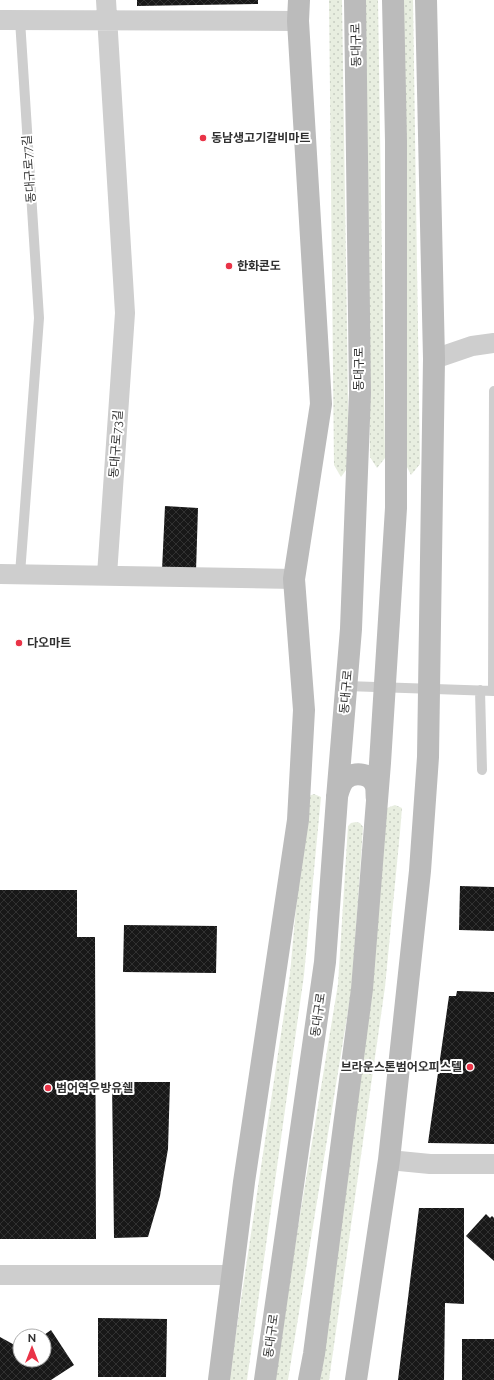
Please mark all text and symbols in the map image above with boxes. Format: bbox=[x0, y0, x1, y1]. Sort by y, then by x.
street label: 동대구로 bbox=[349, 23, 363, 67]
place label: 동남생고기갈비마트 bbox=[211, 131, 310, 145]
marker: 동남생고기갈비마트 bbox=[198, 133, 208, 143]
street label: 동대구로77길 bbox=[20, 135, 38, 203]
place label: 한화콘도 bbox=[237, 259, 281, 273]
marker: 한화콘도 bbox=[224, 261, 234, 271]
street label: 동대구로 bbox=[352, 347, 366, 391]
street label: 동대구로73길 bbox=[107, 410, 125, 478]
place label: 다오마트 bbox=[27, 636, 71, 650]
marker: 다오마트 bbox=[14, 638, 24, 648]
street label: 동대구로 bbox=[337, 669, 355, 715]
street label: 동대구로 bbox=[308, 992, 328, 1038]
place label: 브라운스톤범어오피스텔 bbox=[341, 1060, 462, 1074]
marker: 브라운스톤범어오피스텔 bbox=[465, 1062, 475, 1072]
place label: 범어역우방유쉘 bbox=[56, 1081, 133, 1095]
marker: 범어역우방유쉘 bbox=[43, 1083, 53, 1093]
street label: 동대구로 bbox=[261, 1313, 281, 1359]
north arrow bbox=[12, 1328, 52, 1368]
text: N bbox=[28, 1332, 36, 1345]

